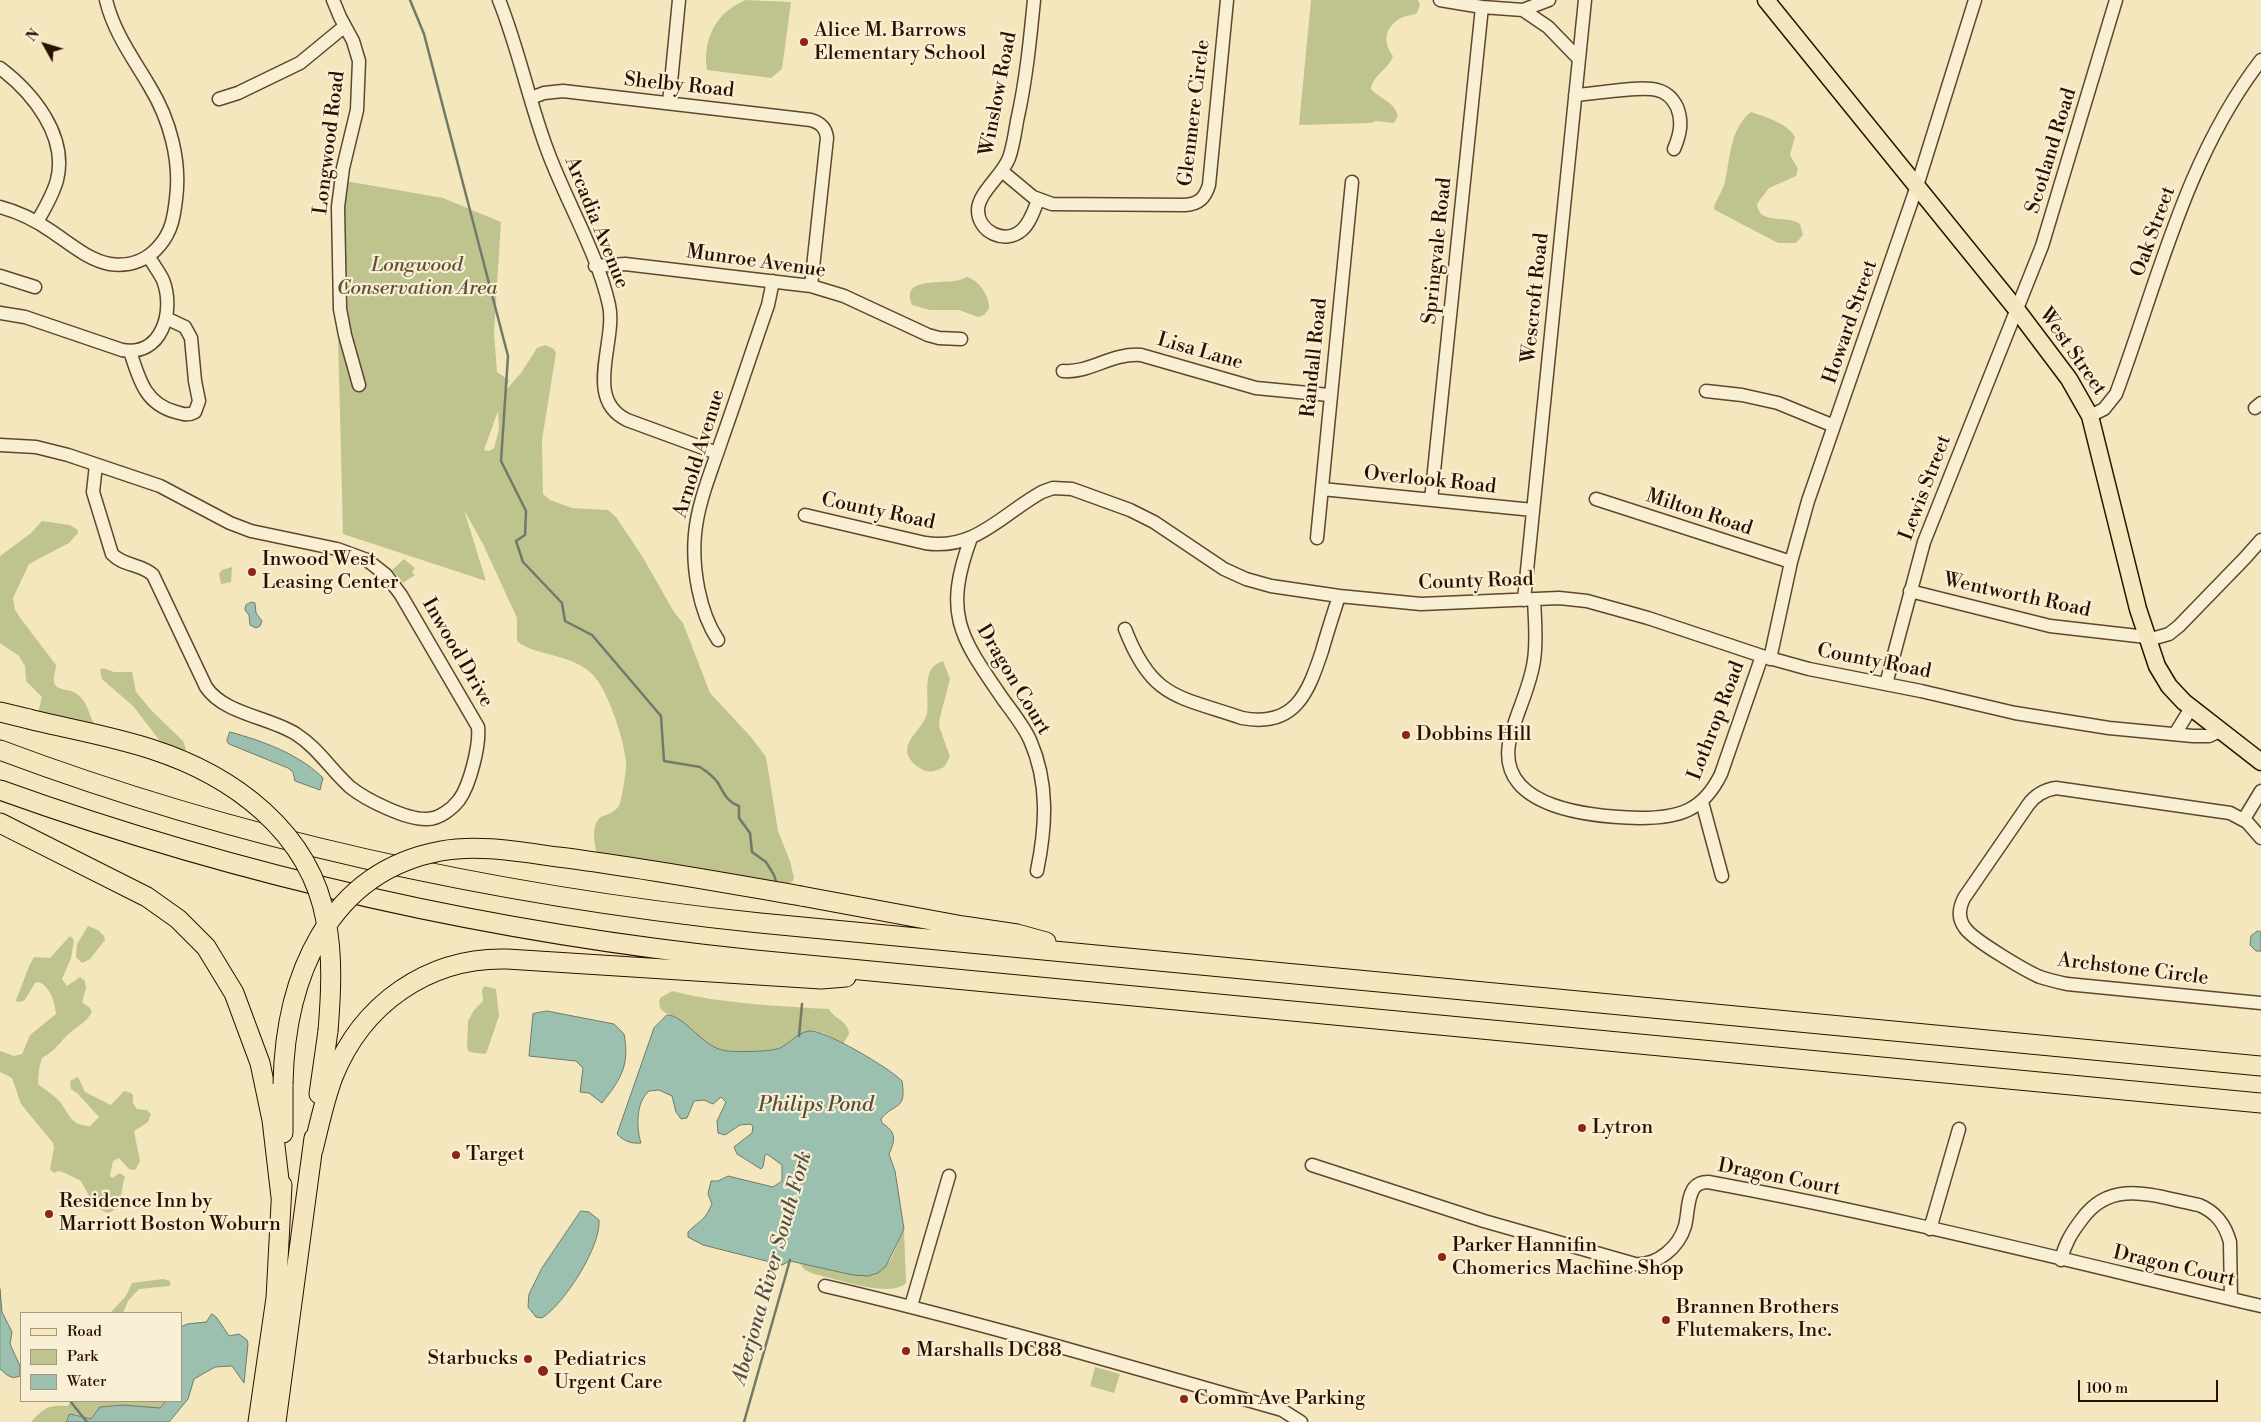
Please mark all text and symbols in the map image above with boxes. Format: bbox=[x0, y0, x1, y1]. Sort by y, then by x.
place label: Alice M. Barrows Elementary School bbox=[814, 19, 986, 66]
north arrow bbox=[20, 20, 70, 70]
text: N bbox=[23, 26, 44, 46]
street label: Winslow Road bbox=[975, 30, 1023, 158]
marker: Alice M. Barrows Elementary School bbox=[798, 36, 810, 48]
street label: Glenmere Circle bbox=[1174, 38, 1216, 188]
street label: Shelby Road bbox=[623, 68, 735, 104]
street label: Longwood Road bbox=[309, 70, 351, 216]
street label: Scotland Road bbox=[2022, 85, 2082, 217]
street label: Arcadia Avenue bbox=[559, 153, 633, 293]
street label: Springvale Road bbox=[1418, 176, 1458, 326]
street label: Oak Street bbox=[2127, 183, 2181, 281]
street label: Wescroft Road bbox=[1517, 232, 1555, 364]
street label: Munroe Avenue bbox=[685, 240, 827, 284]
park label: Longwood Conservation Area bbox=[337, 254, 497, 301]
street label: Howard Street bbox=[1819, 257, 1883, 387]
street label: Randall Road bbox=[1297, 297, 1333, 419]
street label: West Street bbox=[2033, 304, 2111, 400]
street label: Lisa Lane bbox=[1154, 328, 1246, 376]
street label: Arnold Avenue bbox=[669, 387, 731, 521]
street label: Lewis Street bbox=[1895, 432, 1957, 544]
street label: Overlook Road bbox=[1363, 462, 1497, 500]
street label: Milton Road bbox=[1643, 484, 1755, 542]
street label: County Road bbox=[819, 488, 937, 536]
place label: Inwood West Leasing Center bbox=[262, 548, 399, 595]
marker: Inwood West Leasing Center bbox=[246, 566, 258, 578]
street label: County Road bbox=[1418, 568, 1534, 596]
street label: Wentworth Road bbox=[1941, 569, 2093, 623]
street label: Inwood Drive bbox=[416, 594, 498, 712]
street label: Dragon Court bbox=[971, 620, 1055, 740]
street label: County Road bbox=[1815, 639, 1933, 685]
street label: Lothrop Road bbox=[1683, 658, 1751, 784]
place label: Dobbins Hill bbox=[1416, 723, 1531, 747]
marker: Dobbins Hill bbox=[1400, 729, 1412, 741]
street label: Archstone Circle bbox=[2056, 949, 2210, 991]
water label: Philips Pond bbox=[758, 1093, 874, 1119]
place label: Lytron bbox=[1592, 1116, 1653, 1140]
marker: Lytron bbox=[1576, 1122, 1588, 1134]
place label: Target bbox=[466, 1143, 525, 1167]
water label: Aberjona River South Fork bbox=[728, 1148, 818, 1388]
marker: Target bbox=[450, 1149, 462, 1161]
street label: Dragon Court bbox=[1716, 1154, 1842, 1202]
place label: Residence Inn by Marriott Boston Woburn bbox=[59, 1190, 281, 1237]
marker: Residence Inn by Marriott Boston Woburn bbox=[43, 1208, 55, 1220]
place label: Parker Hannifin Chomerics Machine Shop bbox=[1452, 1234, 1684, 1281]
street label: Dragon Court bbox=[2111, 1241, 2237, 1293]
marker: Parker Hannifin Chomerics Machine Shop bbox=[1436, 1251, 1448, 1263]
place label: Brannen Brothers Flutemakers, Inc. bbox=[1676, 1296, 1839, 1343]
legend bbox=[20, 1312, 182, 1402]
marker: Brannen Brothers Flutemakers, Inc. bbox=[1660, 1314, 1672, 1326]
text: Road bbox=[67, 1322, 102, 1341]
place label: Marshalls DC88 bbox=[916, 1339, 1062, 1363]
marker: Marshalls DC88 bbox=[900, 1345, 912, 1357]
text: Park bbox=[67, 1347, 98, 1366]
place label: Starbucks bbox=[428, 1347, 518, 1371]
place label: Pediatrics Urgent Care bbox=[554, 1348, 663, 1395]
marker: Starbucks bbox=[522, 1353, 534, 1365]
marker: Pediatrics Urgent Care bbox=[536, 1364, 550, 1378]
scale bar bbox=[2081, 1370, 2221, 1402]
text: Water bbox=[67, 1372, 106, 1391]
text: 100 m bbox=[2086, 1379, 2128, 1398]
place label: Comm Ave Parking bbox=[1194, 1387, 1365, 1411]
marker: Comm Ave Parking bbox=[1178, 1393, 1190, 1405]

